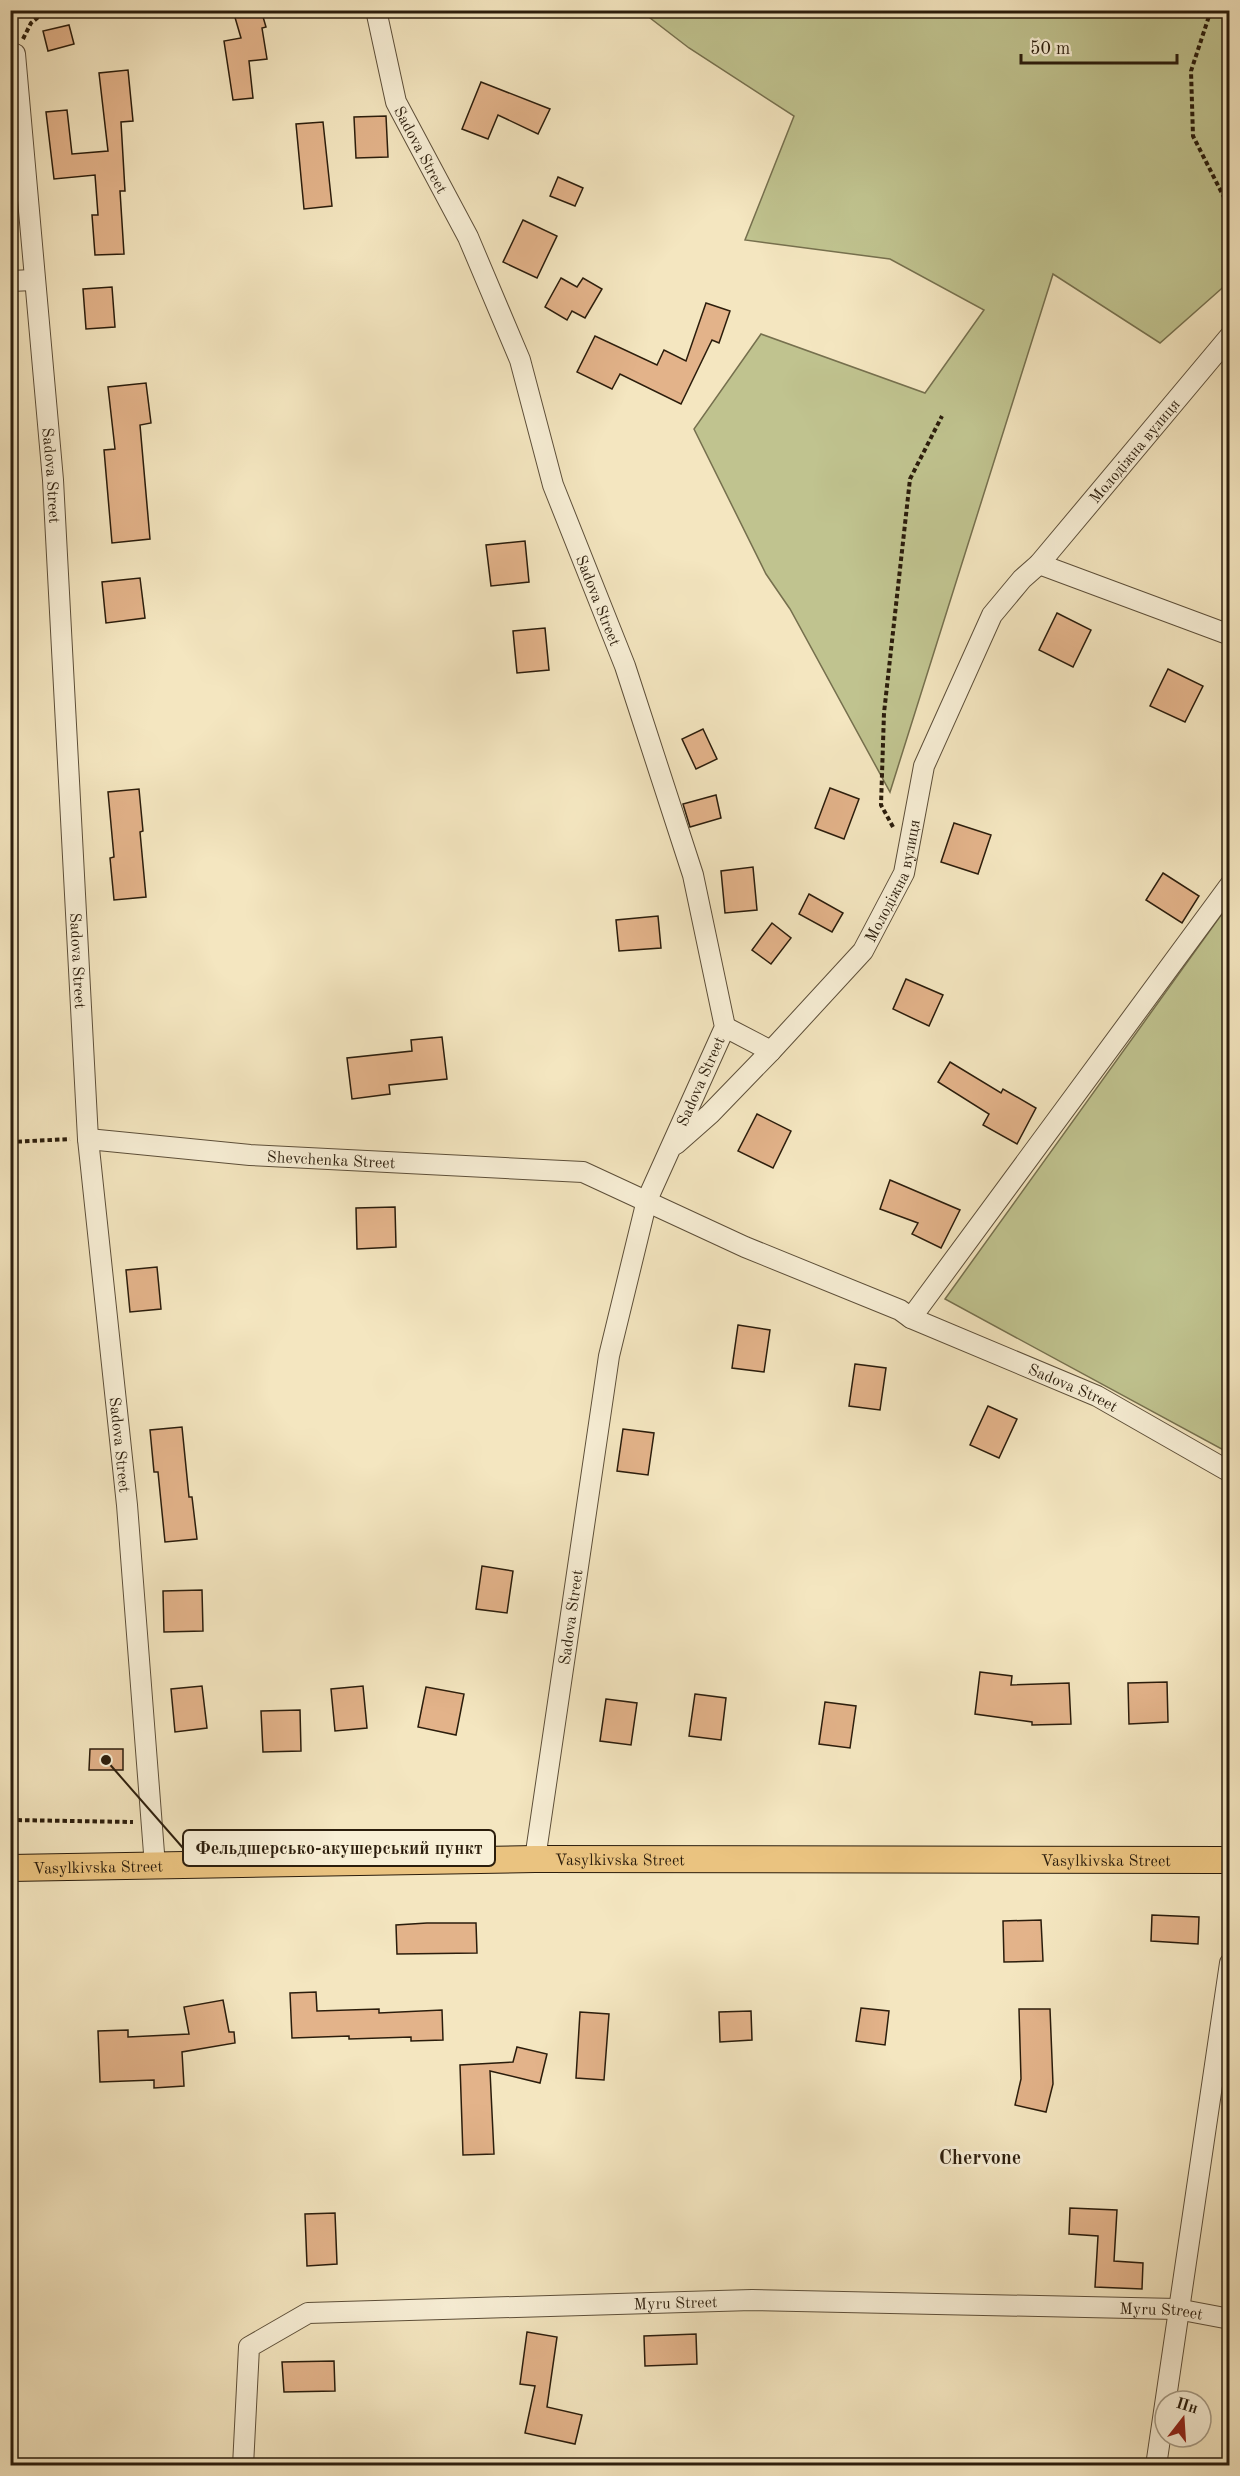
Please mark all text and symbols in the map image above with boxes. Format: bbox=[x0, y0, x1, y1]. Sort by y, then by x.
scale bar bbox=[1021, 27, 1177, 65]
text: 50 m bbox=[1030, 40, 1070, 58]
street label: Sadova Street bbox=[390, 104, 449, 197]
street label: Молодіжна вулиця bbox=[1087, 397, 1184, 507]
street label: Sadova Street bbox=[38, 427, 61, 524]
street label: Sadova Street bbox=[572, 553, 622, 649]
street label: Молодіжна вулиця bbox=[863, 818, 924, 945]
street label: Sadova Street bbox=[66, 912, 87, 1010]
street label: Sadova Street bbox=[675, 1034, 729, 1129]
street label: Shevchenka Street bbox=[266, 1150, 396, 1172]
street label: Sadova Street bbox=[1025, 1362, 1120, 1416]
street label: Sadova Street bbox=[106, 1396, 132, 1494]
street label: Sadova Street bbox=[557, 1568, 587, 1666]
callout: Фельдшерсько-акушерський пункт bbox=[183, 1830, 495, 1866]
text: Фельдшерсько-акушерський пункт bbox=[195, 1840, 483, 1858]
street label: Vasylkivska Street bbox=[555, 1853, 685, 1869]
street label: Vasylkivska Street bbox=[1041, 1854, 1171, 1870]
street label: Vasylkivska Street bbox=[33, 1859, 164, 1878]
district label: Chervone bbox=[939, 2149, 1021, 2169]
street label: Myru Street bbox=[633, 2295, 718, 2313]
street label: Myru Street bbox=[1119, 2302, 1204, 2324]
north arrow bbox=[1153, 2389, 1213, 2449]
text: Пн bbox=[1174, 2396, 1200, 2417]

